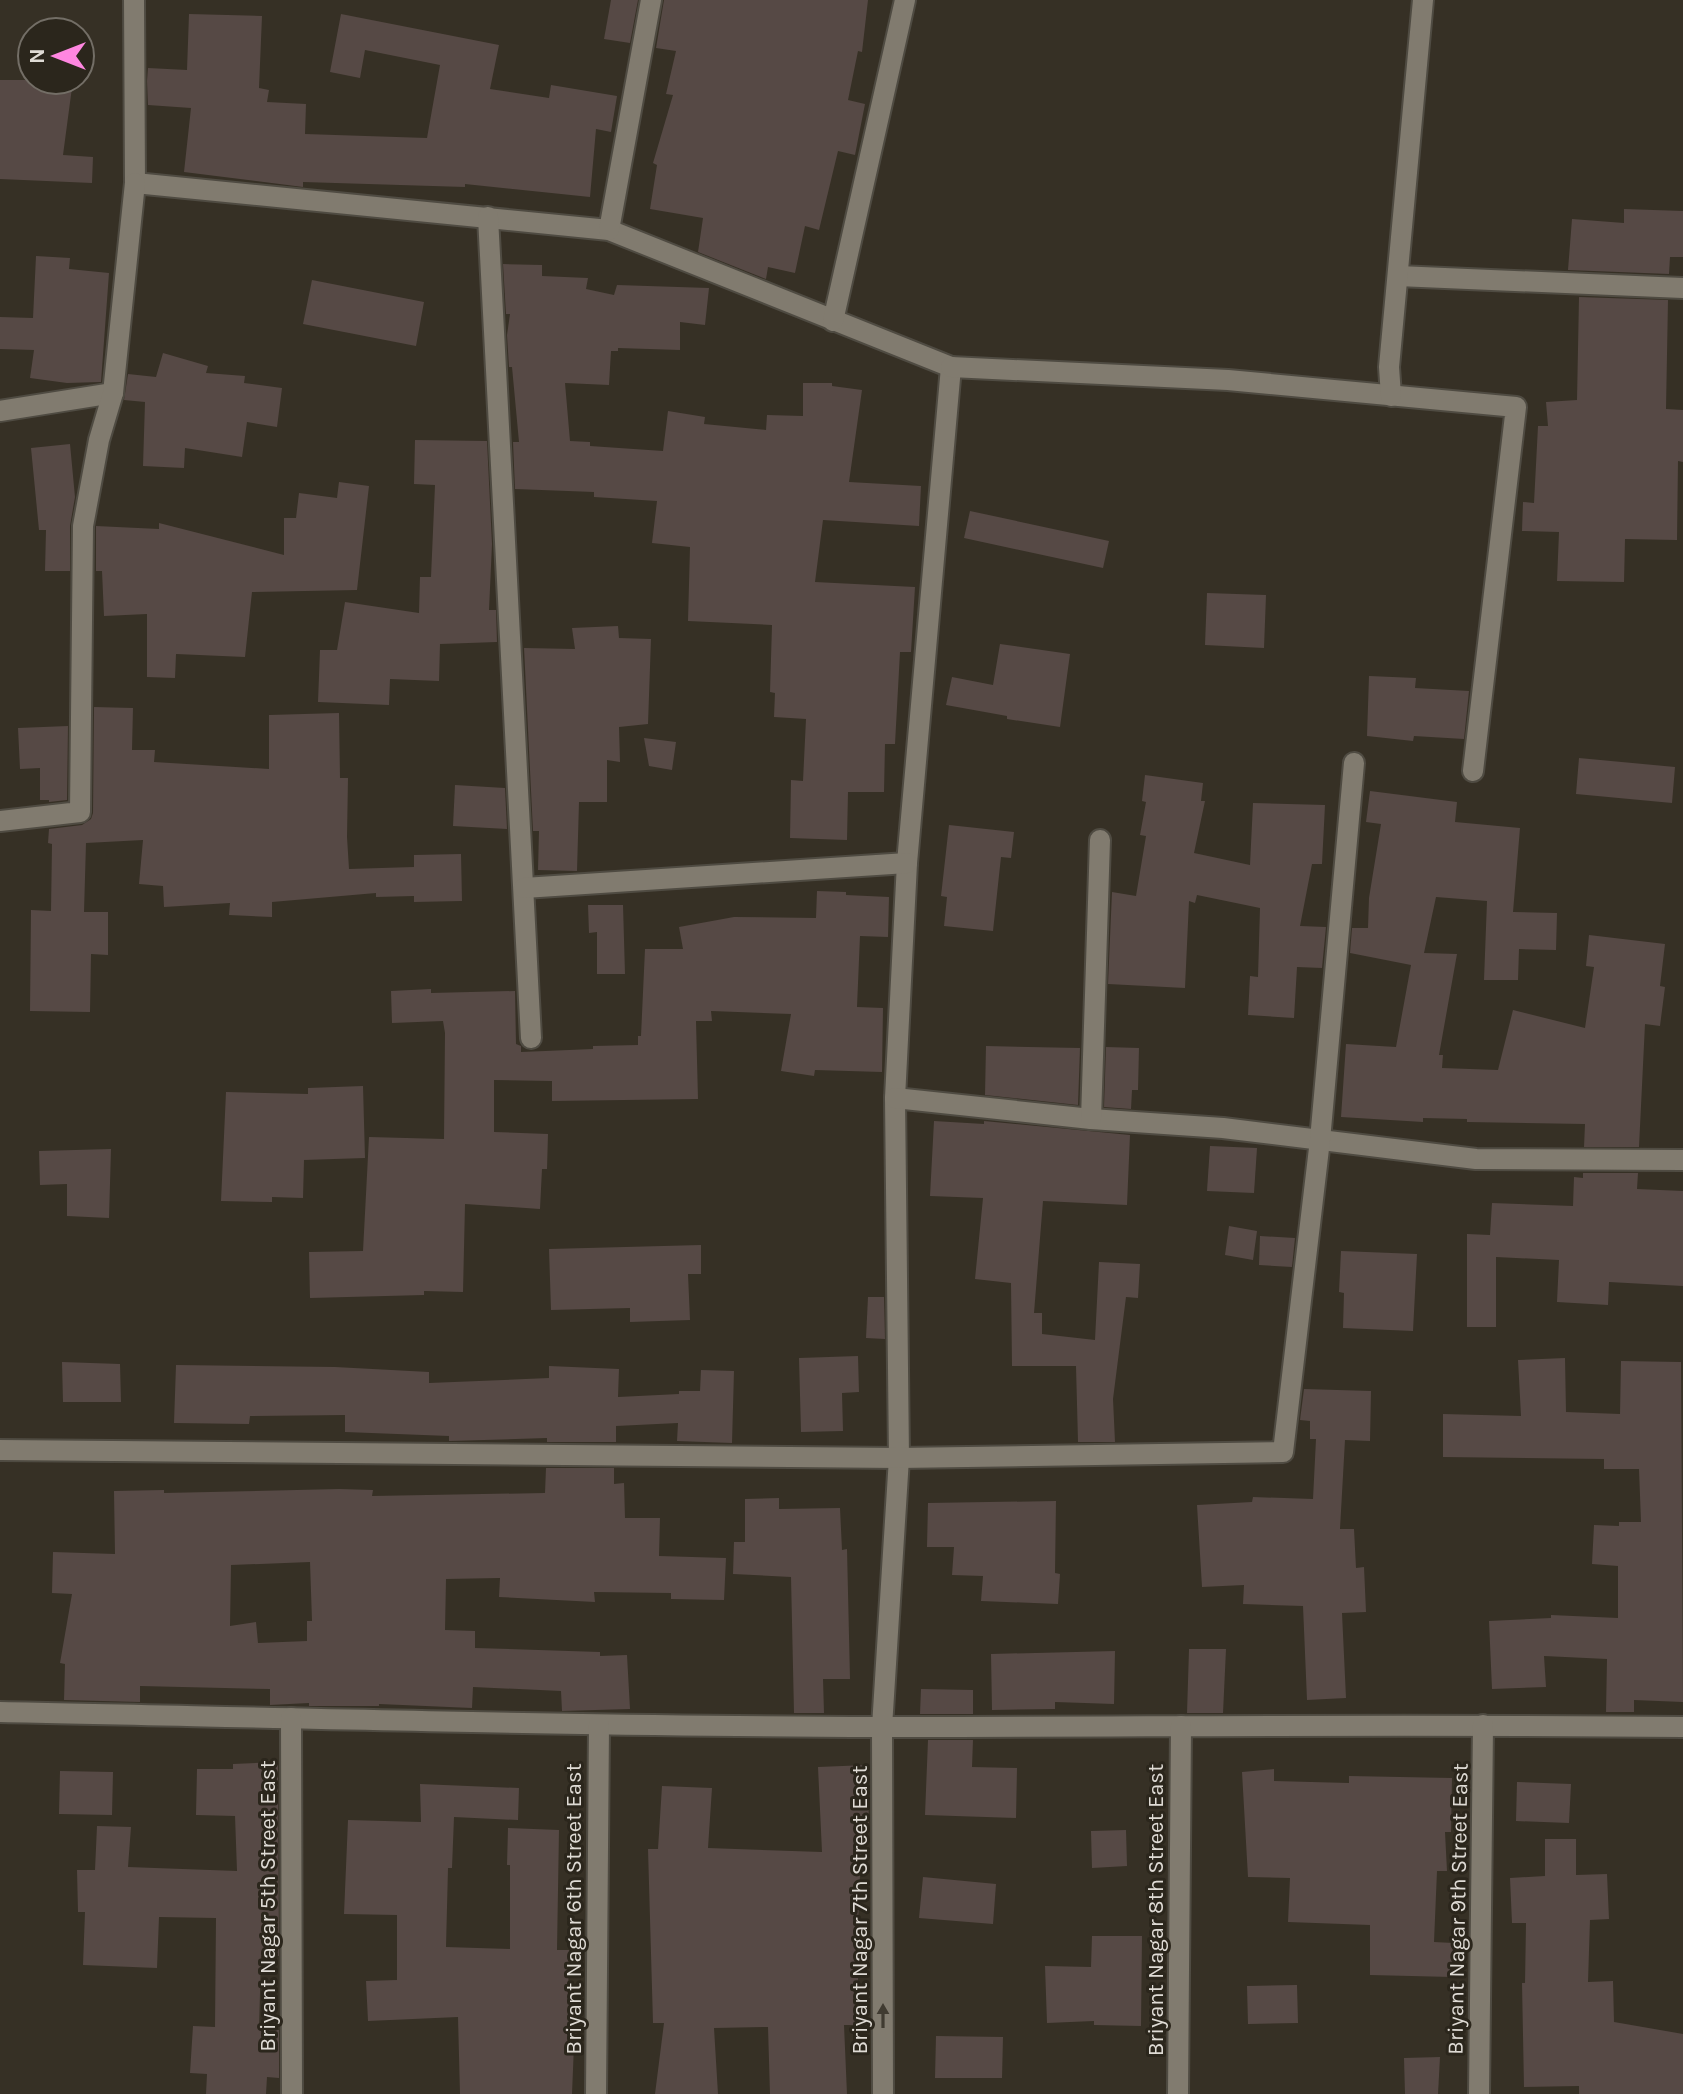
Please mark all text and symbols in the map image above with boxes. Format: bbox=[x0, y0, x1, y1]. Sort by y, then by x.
north arrow bbox=[16, 16, 96, 96]
text: N bbox=[24, 48, 50, 64]
street label: Briyant Nagar 5th Street East bbox=[255, 1760, 281, 2052]
street label: Briyant Nagar 6th Street East bbox=[561, 1763, 587, 2055]
street label: Briyant Nagar 9th Street East bbox=[1442, 1763, 1474, 2055]
street label: Briyant Nagar 8th Street East bbox=[1143, 1764, 1169, 2056]
street label: Briyant Nagar 7th Street East bbox=[847, 1765, 873, 2055]
one-way arrow bbox=[877, 2003, 889, 2028]

